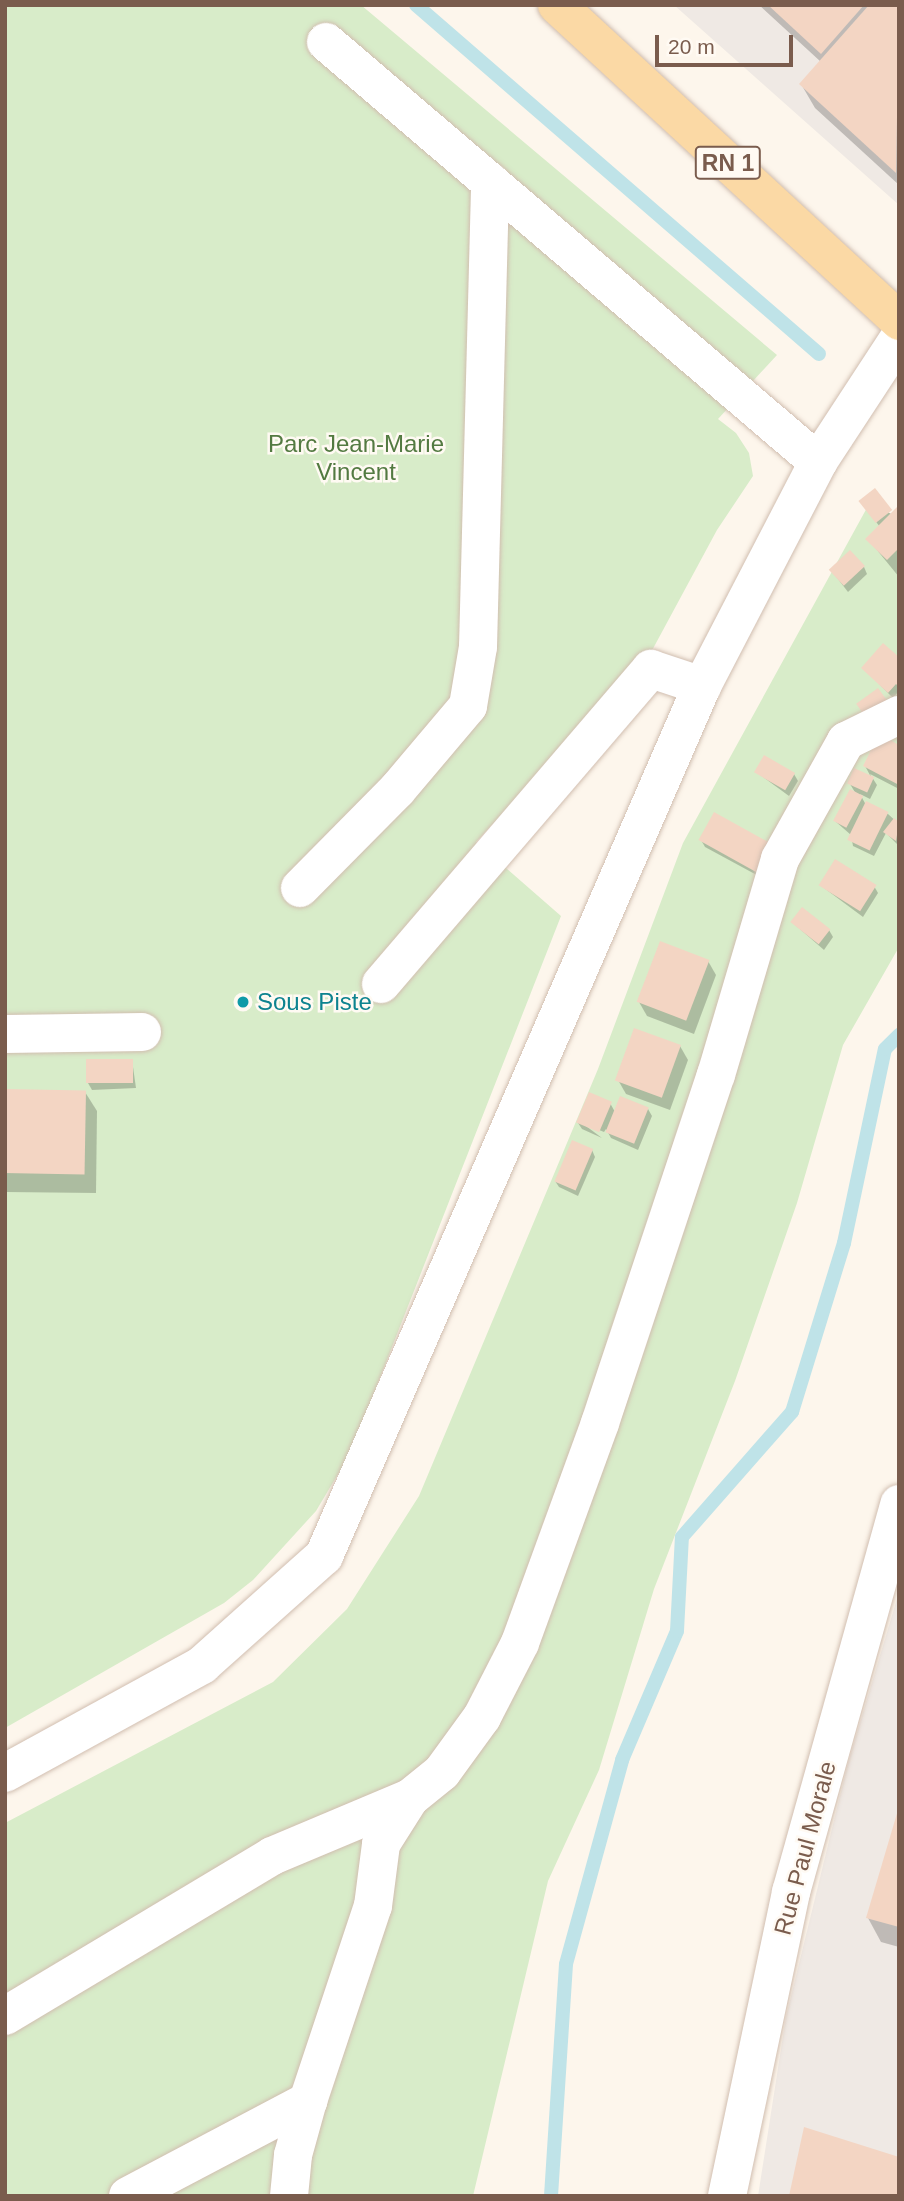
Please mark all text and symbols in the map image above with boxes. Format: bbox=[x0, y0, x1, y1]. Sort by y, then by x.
scale bar bbox=[659, 21, 797, 65]
text: 20 m bbox=[668, 35, 715, 58]
road number: RN 1 bbox=[695, 144, 761, 182]
park label: Parc Jean-Marie Vincent bbox=[268, 430, 444, 486]
place label: Sous Piste bbox=[257, 988, 372, 1016]
marker: Sous Piste bbox=[235, 994, 251, 1010]
street label: Rue Paul Morale bbox=[768, 1758, 842, 1938]

